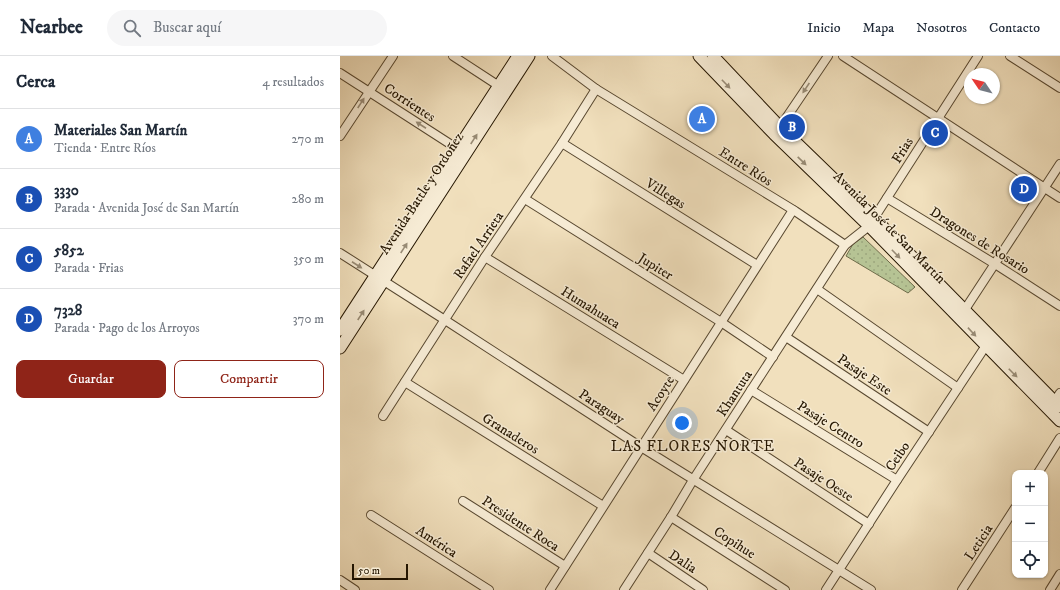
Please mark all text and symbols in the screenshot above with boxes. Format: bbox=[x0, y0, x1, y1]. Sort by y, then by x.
search box bbox=[107, 10, 387, 46]
text: Nearbee bbox=[20, 16, 83, 39]
icon: search bbox=[121, 17, 143, 39]
text: Buscar aquí bbox=[153, 18, 221, 37]
text: Inicio bbox=[807, 19, 840, 37]
text: Mapa bbox=[862, 19, 894, 37]
text: Nosotros bbox=[916, 19, 967, 37]
text: Contacto bbox=[989, 19, 1040, 37]
north arrow bbox=[964, 68, 1000, 104]
text: Cerca bbox=[16, 71, 55, 93]
text: 4 resultados bbox=[262, 74, 324, 90]
street label: Corrientes bbox=[380, 79, 439, 126]
one-way arrow bbox=[721, 79, 731, 89]
one-way arrow bbox=[802, 83, 810, 94]
one-way arrow bbox=[358, 98, 365, 109]
pin: A bbox=[689, 104, 715, 134]
pin: B bbox=[779, 112, 805, 142]
pin: C bbox=[922, 118, 948, 148]
text: Materiales San Martín bbox=[54, 121, 187, 140]
one-way arrow bbox=[415, 121, 427, 128]
street label: Avenida Battle y Ordoñez bbox=[376, 129, 468, 258]
text: A bbox=[25, 131, 33, 147]
text: 270 m bbox=[292, 131, 324, 147]
one-way arrow bbox=[471, 133, 478, 145]
street label: Frias bbox=[888, 134, 918, 167]
text: Tienda · Entre Ríos bbox=[54, 140, 156, 156]
street label: Entre Ríos bbox=[715, 143, 776, 191]
one-way arrow bbox=[797, 157, 807, 166]
street label: Avenida José de San Martín bbox=[829, 168, 950, 288]
street label: Villegas bbox=[641, 174, 689, 213]
pin: D bbox=[1011, 174, 1037, 204]
text: 3330 bbox=[54, 181, 79, 200]
text: B bbox=[25, 191, 33, 207]
text: 280 m bbox=[292, 191, 324, 207]
text: Parada · Avenida José de San Martín bbox=[54, 200, 239, 216]
street label: Dragones de Rosario bbox=[926, 203, 1033, 279]
street label: Rafael Arrieta bbox=[450, 208, 508, 283]
text: 5852 bbox=[54, 241, 84, 260]
one-way arrow bbox=[400, 243, 407, 254]
street label: Jupiter bbox=[633, 248, 677, 285]
one-way arrow bbox=[891, 249, 901, 259]
text: C bbox=[25, 251, 33, 267]
text: 350 m bbox=[293, 251, 324, 267]
text: Parada · Frias bbox=[54, 260, 124, 276]
one-way arrow bbox=[351, 261, 363, 268]
street label: Humahuaca bbox=[557, 283, 624, 333]
text: 7328 bbox=[54, 301, 82, 320]
one-way arrow bbox=[357, 310, 365, 320]
text: D bbox=[24, 311, 34, 327]
text: 370 m bbox=[293, 311, 324, 327]
text: Parada · Pago de los Arroyos bbox=[54, 320, 200, 336]
one-way arrow bbox=[968, 327, 977, 337]
street label: Pasaje Este bbox=[834, 350, 895, 400]
button: Guardar bbox=[16, 360, 166, 398]
button: Compartir bbox=[174, 360, 324, 398]
street label: Khantuta bbox=[713, 367, 757, 420]
one-way arrow bbox=[1008, 368, 1018, 378]
street label: Acoyte bbox=[643, 372, 679, 415]
street label: Paraguay bbox=[575, 385, 628, 429]
street label: Pasaje Centro bbox=[794, 397, 868, 453]
street label: Granaderos bbox=[479, 409, 543, 459]
your location bbox=[672, 413, 692, 433]
district label: LAS FLORES NORTE bbox=[611, 437, 775, 456]
street label: Ceibo bbox=[881, 438, 914, 475]
street label: Pasaje Oeste bbox=[790, 454, 857, 506]
map controls bbox=[1012, 470, 1048, 578]
button: + bbox=[1012, 470, 1048, 506]
street label: Presidente Roca bbox=[478, 492, 563, 556]
button: − bbox=[1012, 506, 1048, 542]
street label: Leticia bbox=[961, 521, 997, 564]
street label: América bbox=[412, 522, 461, 562]
street label: Copihue bbox=[710, 523, 759, 563]
button: locate bbox=[1012, 542, 1048, 578]
street label: Dalia bbox=[665, 546, 700, 578]
scale bar bbox=[352, 562, 408, 581]
text: 50 m bbox=[358, 564, 380, 578]

